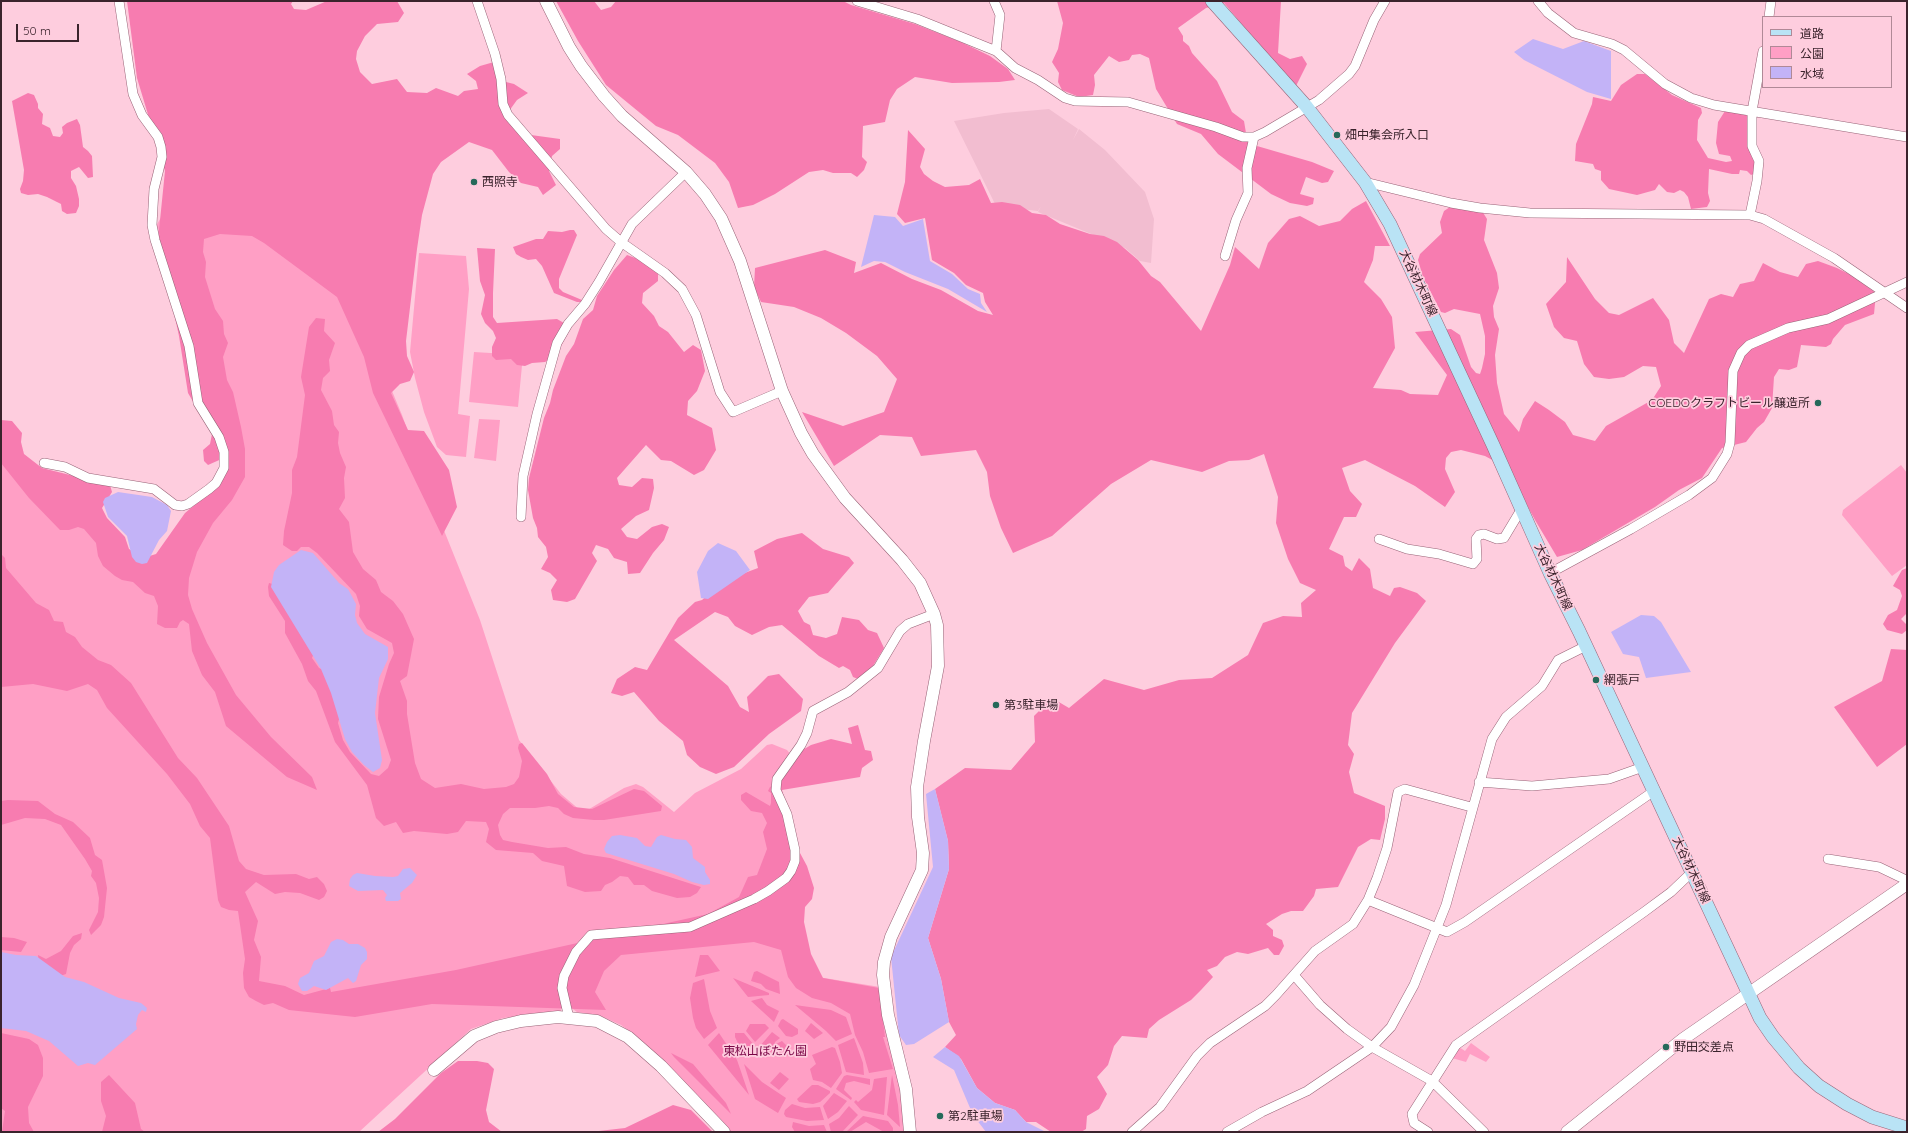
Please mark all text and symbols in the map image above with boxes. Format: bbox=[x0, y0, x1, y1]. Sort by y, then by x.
scale bar bbox=[18, 16, 81, 42]
legend bbox=[1762, 16, 1892, 88]
text: 50 m bbox=[23, 23, 51, 38]
text: 道路 bbox=[1800, 26, 1824, 41]
text: 公園 bbox=[1800, 46, 1824, 61]
text: 水域 bbox=[1800, 66, 1824, 81]
place label: 畑中集会所入口 bbox=[1345, 128, 1429, 142]
marker: 畑中集会所入口 bbox=[1332, 130, 1342, 140]
place label: 西照寺 bbox=[482, 175, 518, 189]
marker: 西照寺 bbox=[469, 177, 479, 187]
street label: 大谷材木町線 bbox=[1396, 247, 1440, 319]
place label: COEDOクラフトビール醸造所 bbox=[1648, 396, 1810, 410]
marker: COEDOクラフトビール醸造所 bbox=[1813, 398, 1823, 408]
street label: 大谷材木町線 bbox=[1531, 541, 1575, 613]
place label: 網張戸 bbox=[1604, 673, 1640, 687]
marker: 網張戸 bbox=[1591, 675, 1601, 685]
place label: 第3駐車場 bbox=[1004, 698, 1058, 712]
marker: 第3駐車場 bbox=[991, 700, 1001, 710]
street label: 大谷材木町線 bbox=[1669, 834, 1713, 906]
place label: 野田交差点 bbox=[1674, 1040, 1734, 1054]
marker: 野田交差点 bbox=[1661, 1042, 1671, 1052]
park label: 東松山ぼたん園 bbox=[723, 1044, 807, 1058]
place label: 第2駐車場 bbox=[948, 1109, 1003, 1123]
marker: 第2駐車場 bbox=[935, 1111, 945, 1121]

